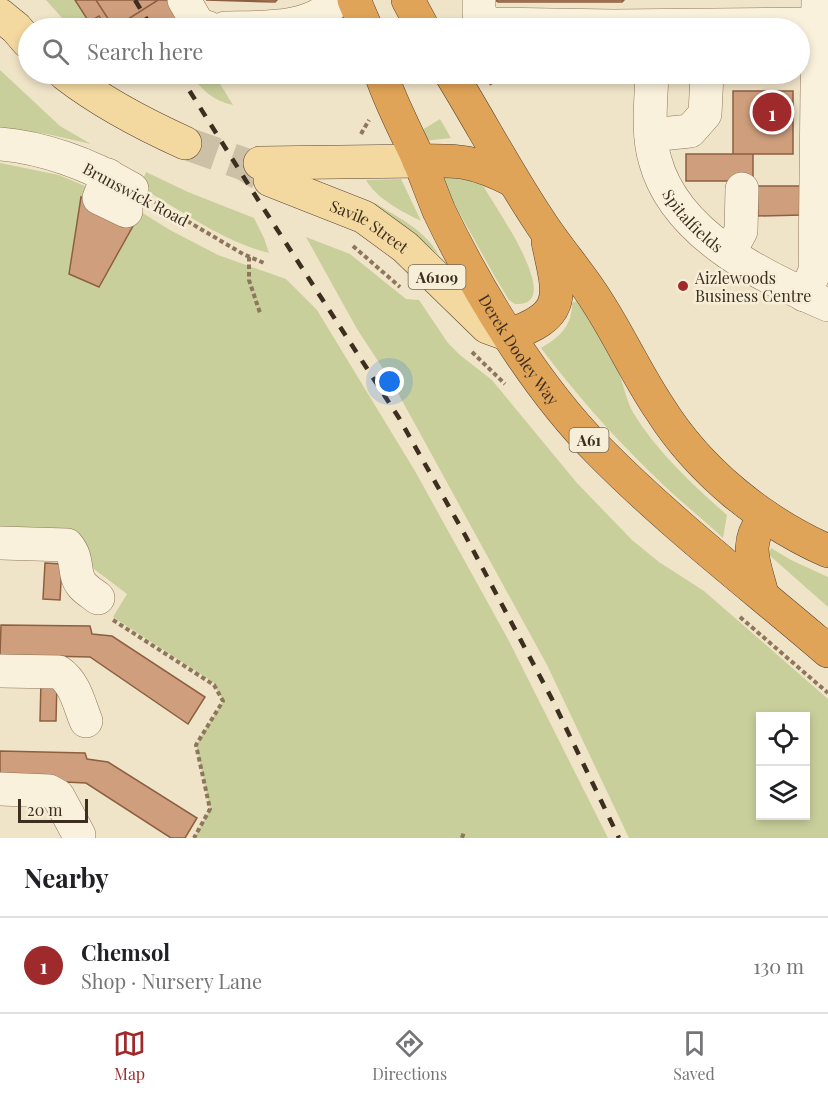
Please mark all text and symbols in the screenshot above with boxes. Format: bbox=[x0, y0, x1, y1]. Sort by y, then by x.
search box bbox=[18, 18, 810, 84]
icon: search bbox=[39, 35, 72, 68]
text: Search here bbox=[87, 36, 203, 66]
pin: 1 bbox=[752, 90, 792, 134]
street label: Brunswick Road bbox=[80, 157, 192, 231]
street label: Spitalfields bbox=[658, 185, 728, 256]
street label: Savile Street bbox=[327, 194, 413, 257]
road number: A6109 bbox=[408, 265, 466, 289]
place label: Aizlewoods Business Centre bbox=[694, 267, 811, 306]
marker: Aizlewoods Business Centre bbox=[676, 279, 690, 293]
street label: Derek Dooley Way bbox=[475, 290, 564, 409]
your location bbox=[375, 367, 404, 396]
road number: A61 bbox=[570, 428, 608, 452]
map controls bbox=[756, 712, 810, 820]
button: locate bbox=[756, 712, 810, 766]
button: layers bbox=[756, 766, 810, 820]
scale bar bbox=[18, 796, 88, 824]
text: 20 m bbox=[27, 799, 62, 820]
text: Nearby bbox=[24, 860, 109, 895]
text: Chemsol bbox=[81, 937, 170, 967]
text: 1 bbox=[40, 952, 47, 979]
text: 130 m bbox=[753, 952, 804, 979]
text: Shop · Nursery Lane bbox=[81, 967, 262, 994]
tab: Map bbox=[113, 1027, 146, 1084]
tab: Directions bbox=[372, 1027, 447, 1084]
tab: Saved bbox=[673, 1027, 715, 1084]

